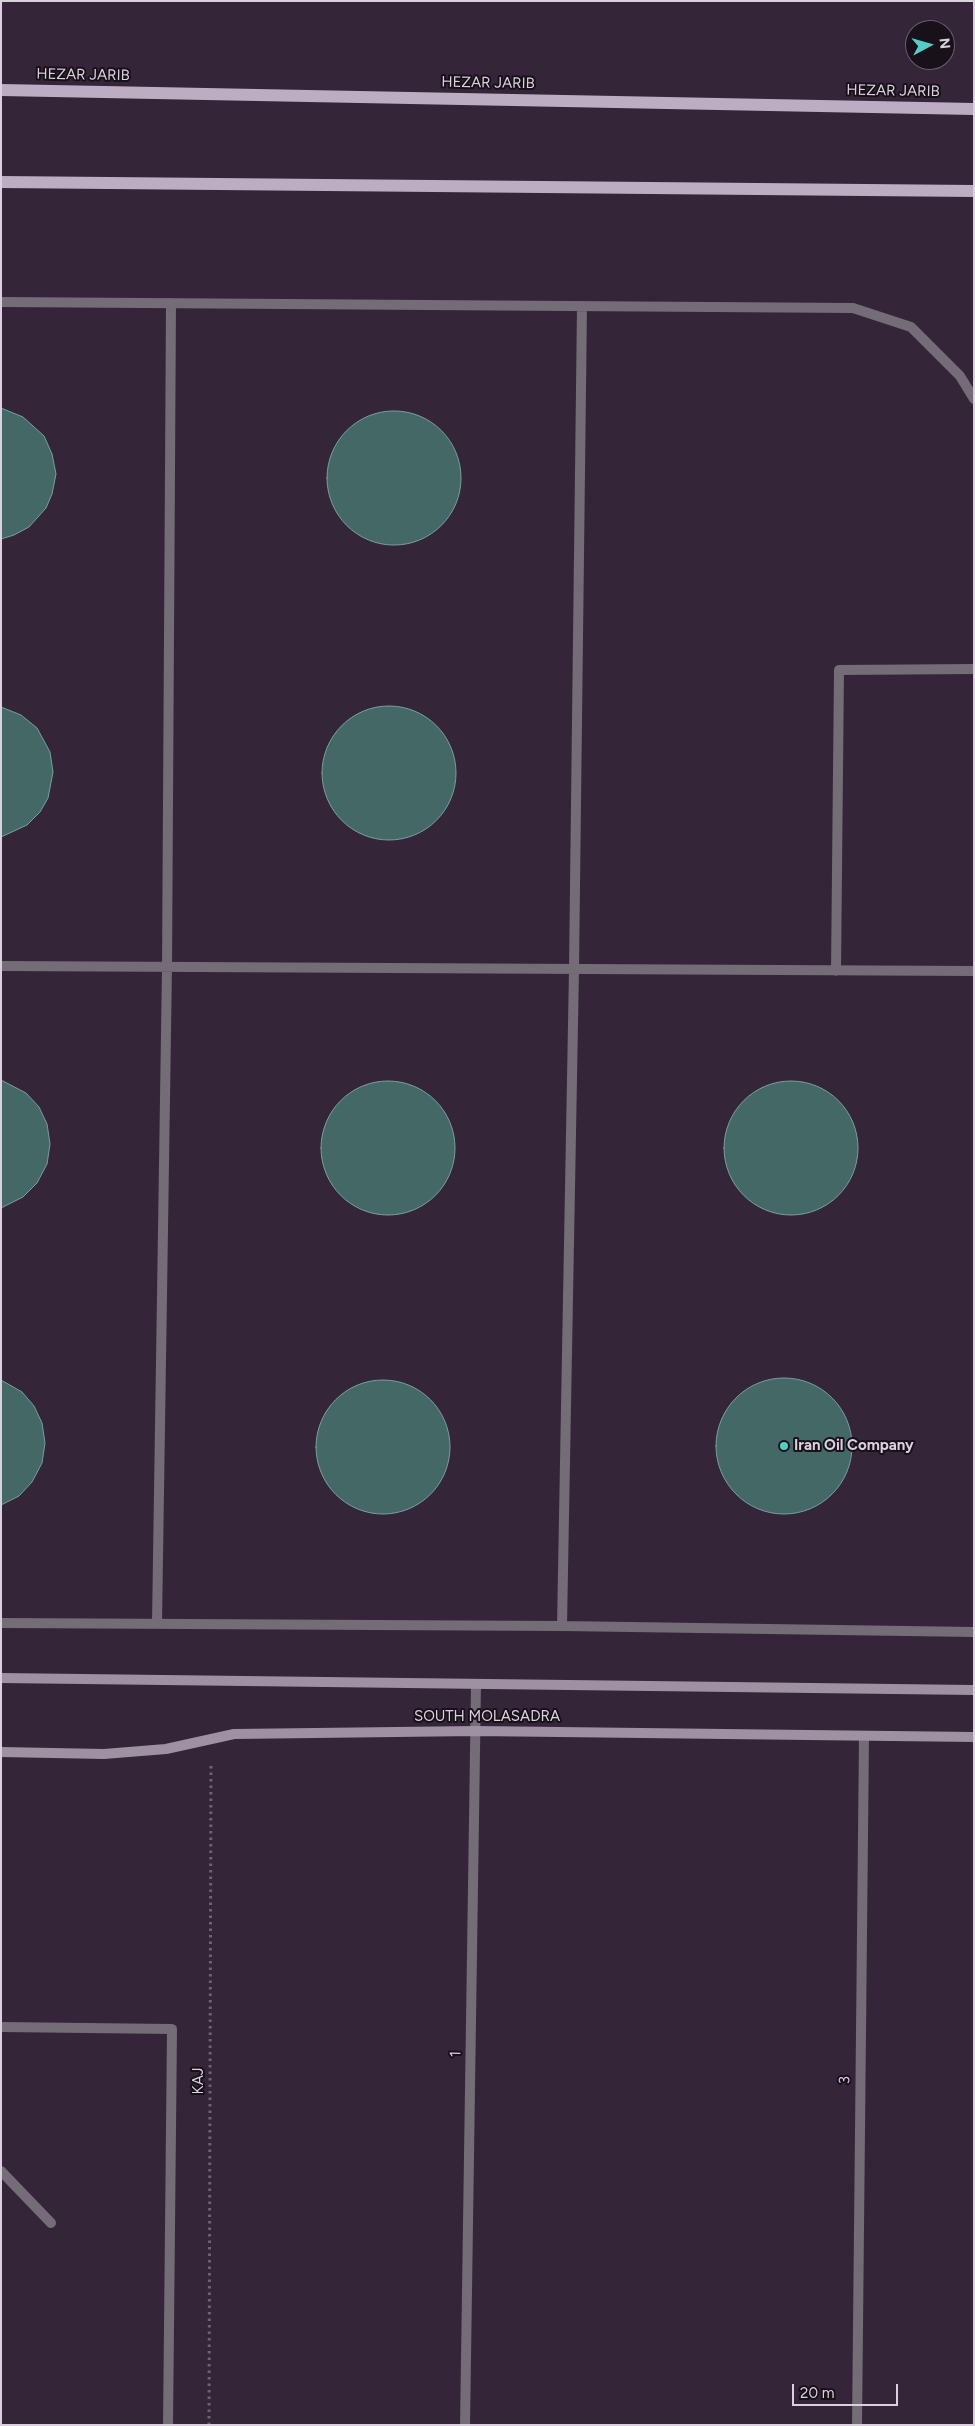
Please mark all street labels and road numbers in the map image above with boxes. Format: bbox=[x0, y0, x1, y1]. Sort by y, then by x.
street label: HEZAR JARIB bbox=[36, 65, 130, 85]
street label: HEZAR JARIB bbox=[441, 73, 535, 93]
street label: HEZAR JARIB bbox=[846, 81, 940, 101]
street label: SOUTH MOLASADRA bbox=[414, 1708, 560, 1726]
street label: 1 bbox=[447, 2051, 465, 2057]
street label: KAJ bbox=[190, 2067, 208, 2095]
street label: 3 bbox=[836, 2076, 854, 2084]

